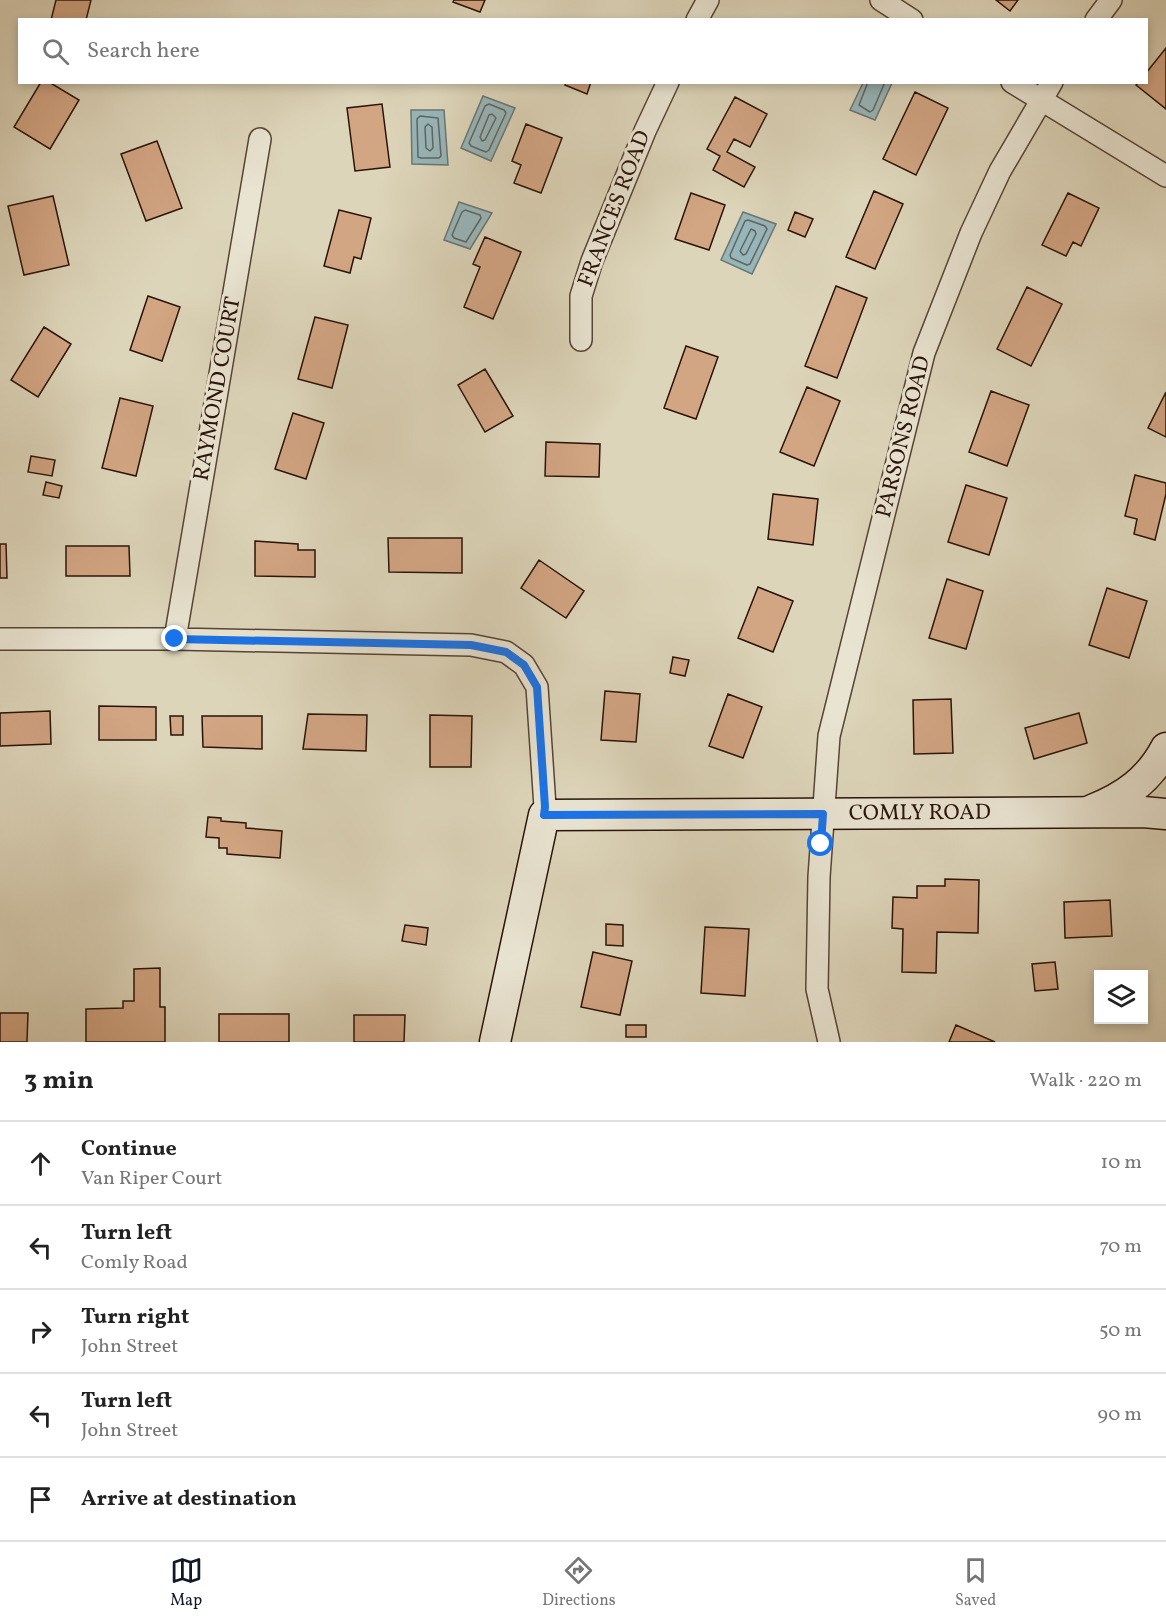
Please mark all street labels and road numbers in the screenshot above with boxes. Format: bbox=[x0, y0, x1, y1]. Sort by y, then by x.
street label: FRANCES ROAD bbox=[571, 126, 659, 292]
street label: RAYMOND COURT bbox=[187, 294, 249, 484]
street label: PARSONS ROAD bbox=[869, 353, 939, 521]
street label: COMLY ROAD bbox=[849, 797, 991, 829]

